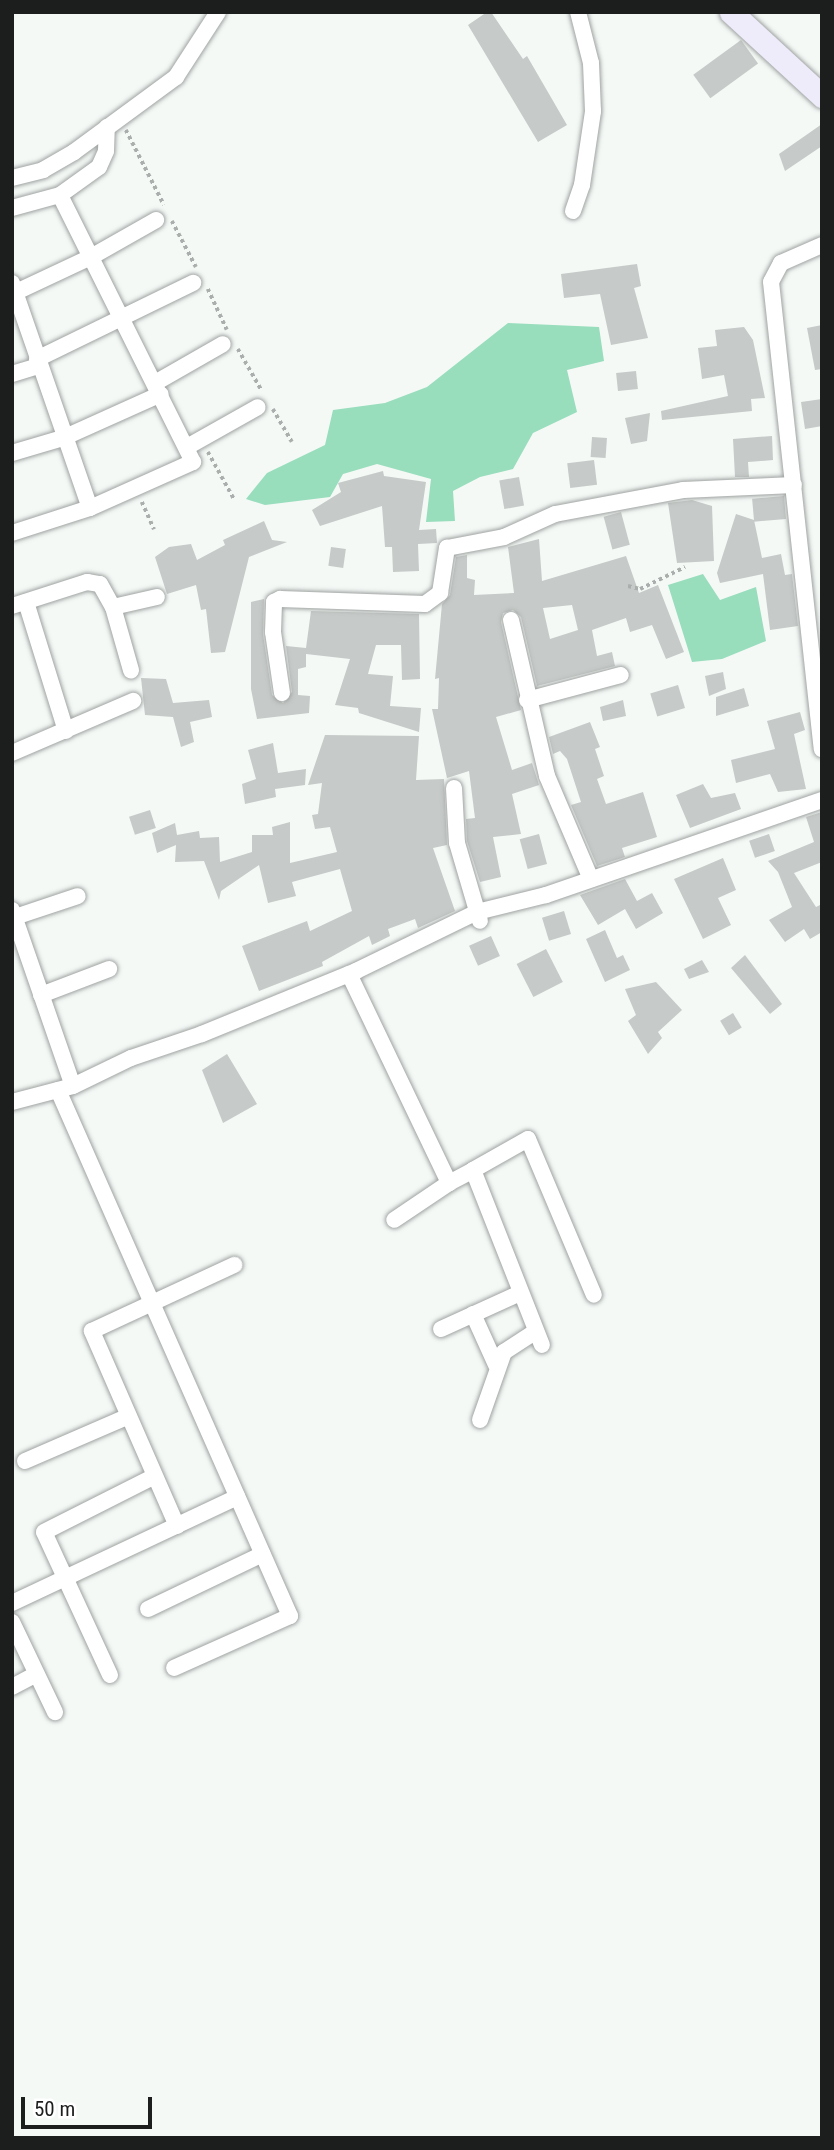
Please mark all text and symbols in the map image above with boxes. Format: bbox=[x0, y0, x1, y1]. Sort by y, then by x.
scale bar bbox=[24, 2084, 156, 2128]
text: 50 m bbox=[34, 2097, 75, 2121]

